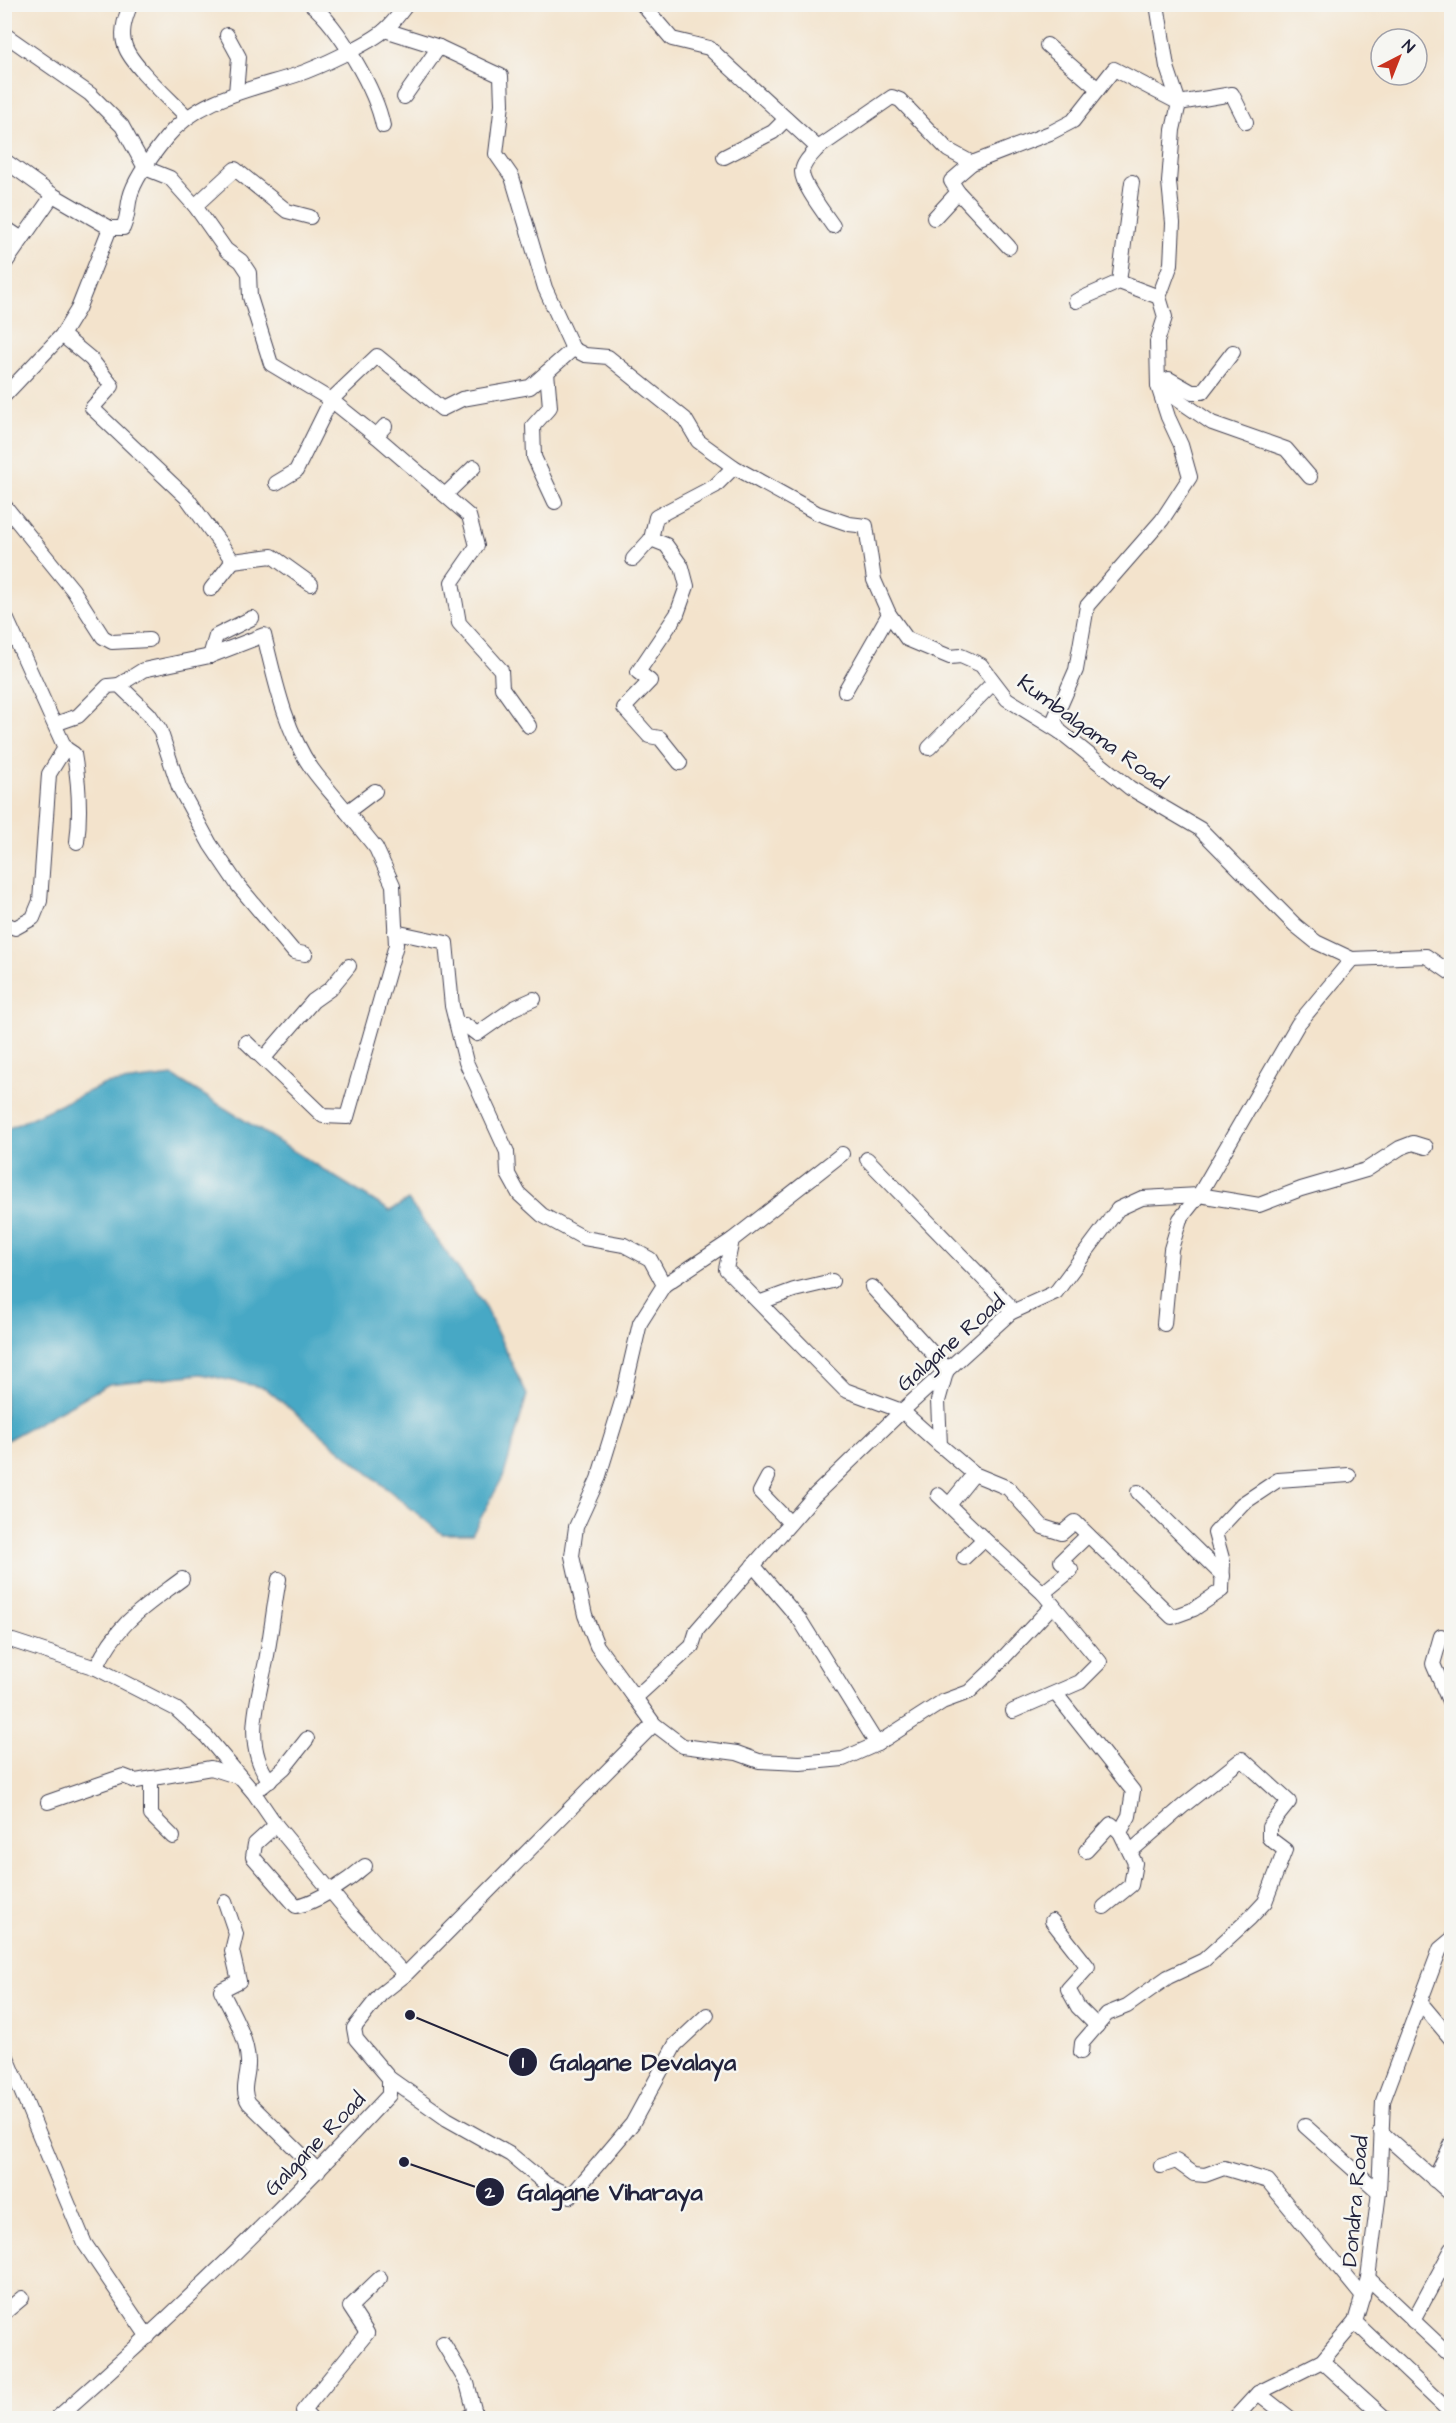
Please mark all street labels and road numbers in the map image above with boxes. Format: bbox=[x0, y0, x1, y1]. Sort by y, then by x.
street label: Kumbalgama Road bbox=[1010, 667, 1174, 798]
street label: Galgane Road bbox=[890, 1287, 1013, 1400]
street label: Galgane Road bbox=[257, 2085, 374, 2204]
street label: Dondra Road bbox=[1334, 2134, 1377, 2268]

